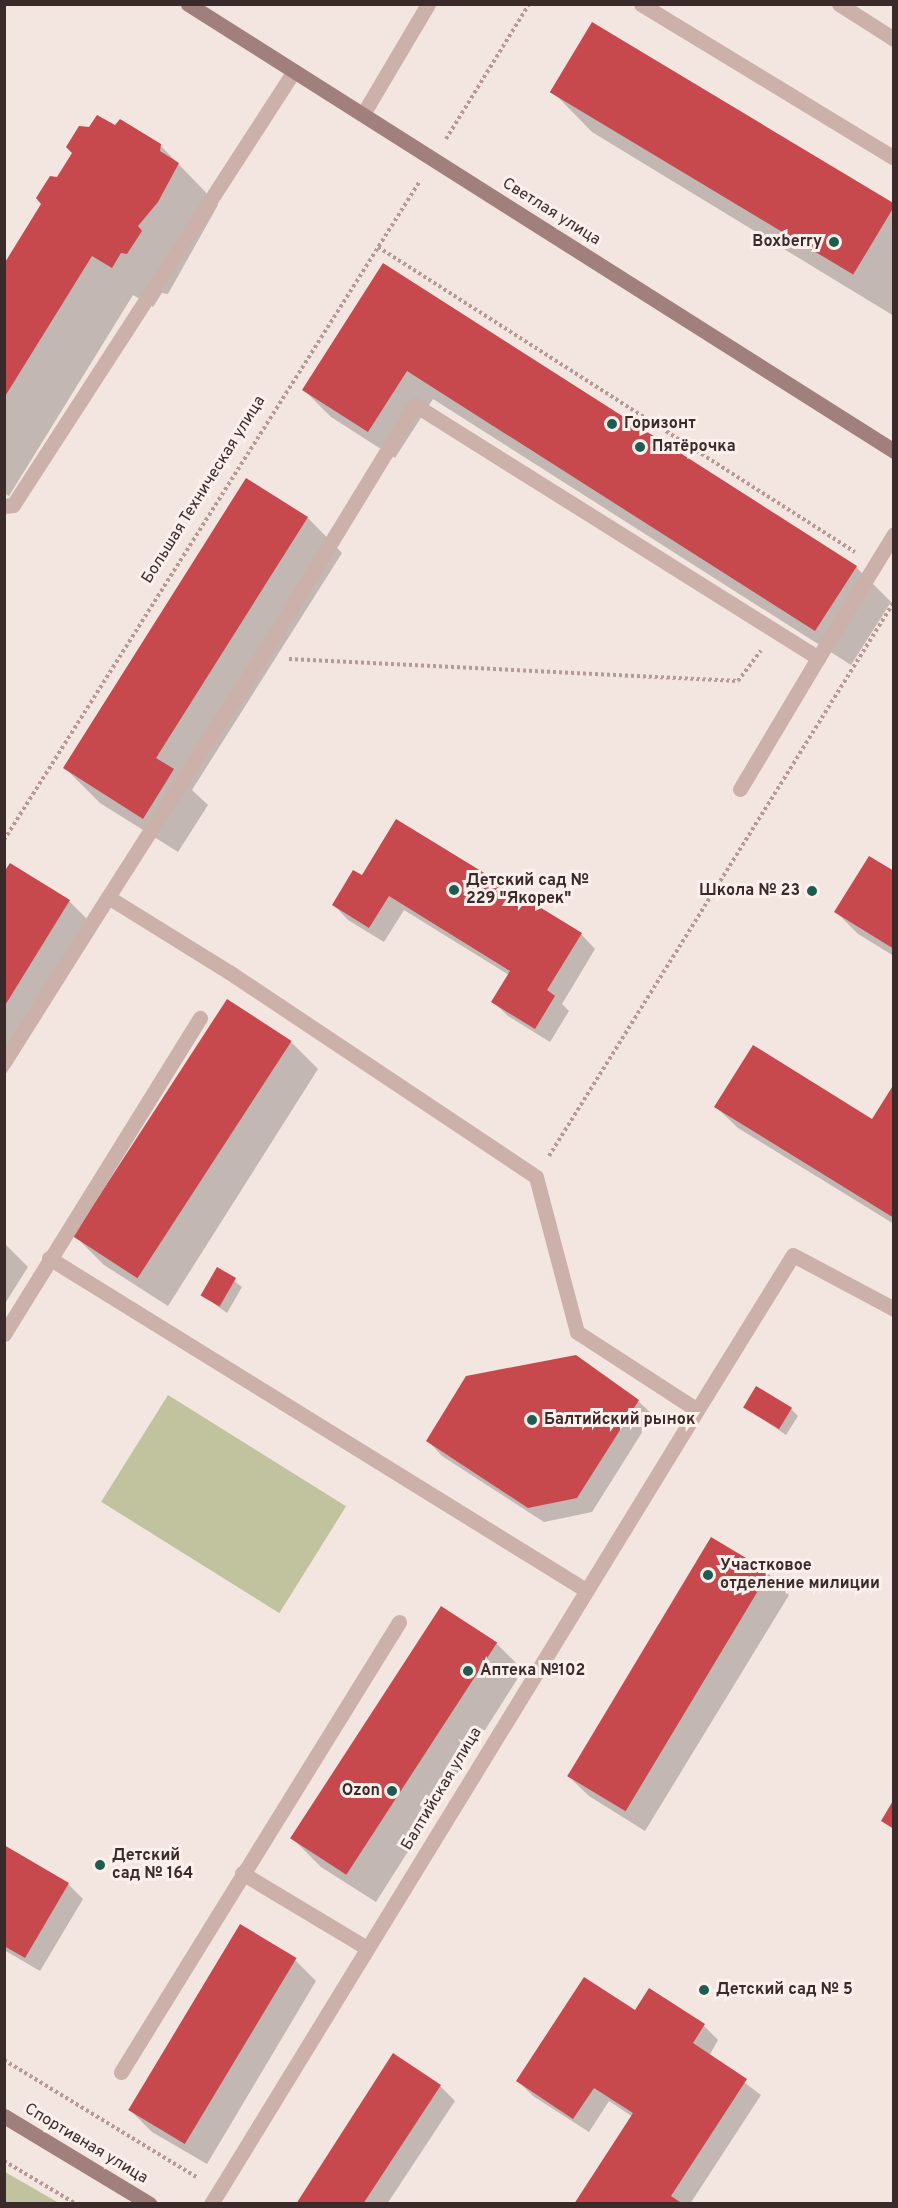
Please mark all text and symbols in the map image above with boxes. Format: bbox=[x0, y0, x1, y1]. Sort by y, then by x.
street label: Светлая улица bbox=[498, 174, 604, 250]
place label: Boxberry bbox=[752, 232, 822, 252]
marker: Boxberry bbox=[827, 235, 841, 249]
street label: Большая Техническая улица bbox=[138, 392, 270, 588]
place label: Горизонт bbox=[624, 414, 696, 434]
marker: Горизонт bbox=[605, 417, 619, 431]
place label: Пятёрочка bbox=[652, 437, 736, 457]
marker: Пятёрочка bbox=[633, 440, 647, 454]
place label: Детский сад № 229 "Якорек" bbox=[466, 871, 589, 909]
place label: Школа № 23 bbox=[699, 881, 800, 901]
marker: Детский сад № 229 "Якорек" bbox=[447, 883, 461, 897]
marker: Школа № 23 bbox=[805, 884, 819, 898]
place label: Балтийский рынок bbox=[544, 1410, 695, 1430]
marker: Балтийский рынок bbox=[525, 1413, 539, 1427]
place label: Участковое отделение милиции bbox=[720, 1556, 880, 1594]
marker: Участковое отделение милиции bbox=[701, 1568, 715, 1582]
place label: Аптека №102 bbox=[480, 1661, 585, 1681]
marker: Аптека №102 bbox=[461, 1664, 475, 1678]
street label: Балтийская улица bbox=[398, 1724, 486, 1854]
place label: Ozon bbox=[342, 1781, 380, 1801]
marker: Ozon bbox=[385, 1784, 399, 1798]
place label: Детский сад № 164 bbox=[112, 1846, 193, 1884]
marker: Детский сад № 164 bbox=[93, 1858, 107, 1872]
place label: Детский сад № 5 bbox=[716, 1980, 853, 2000]
marker: Детский сад № 5 bbox=[697, 1983, 711, 1997]
street label: Спортивная улица bbox=[21, 2100, 151, 2188]

